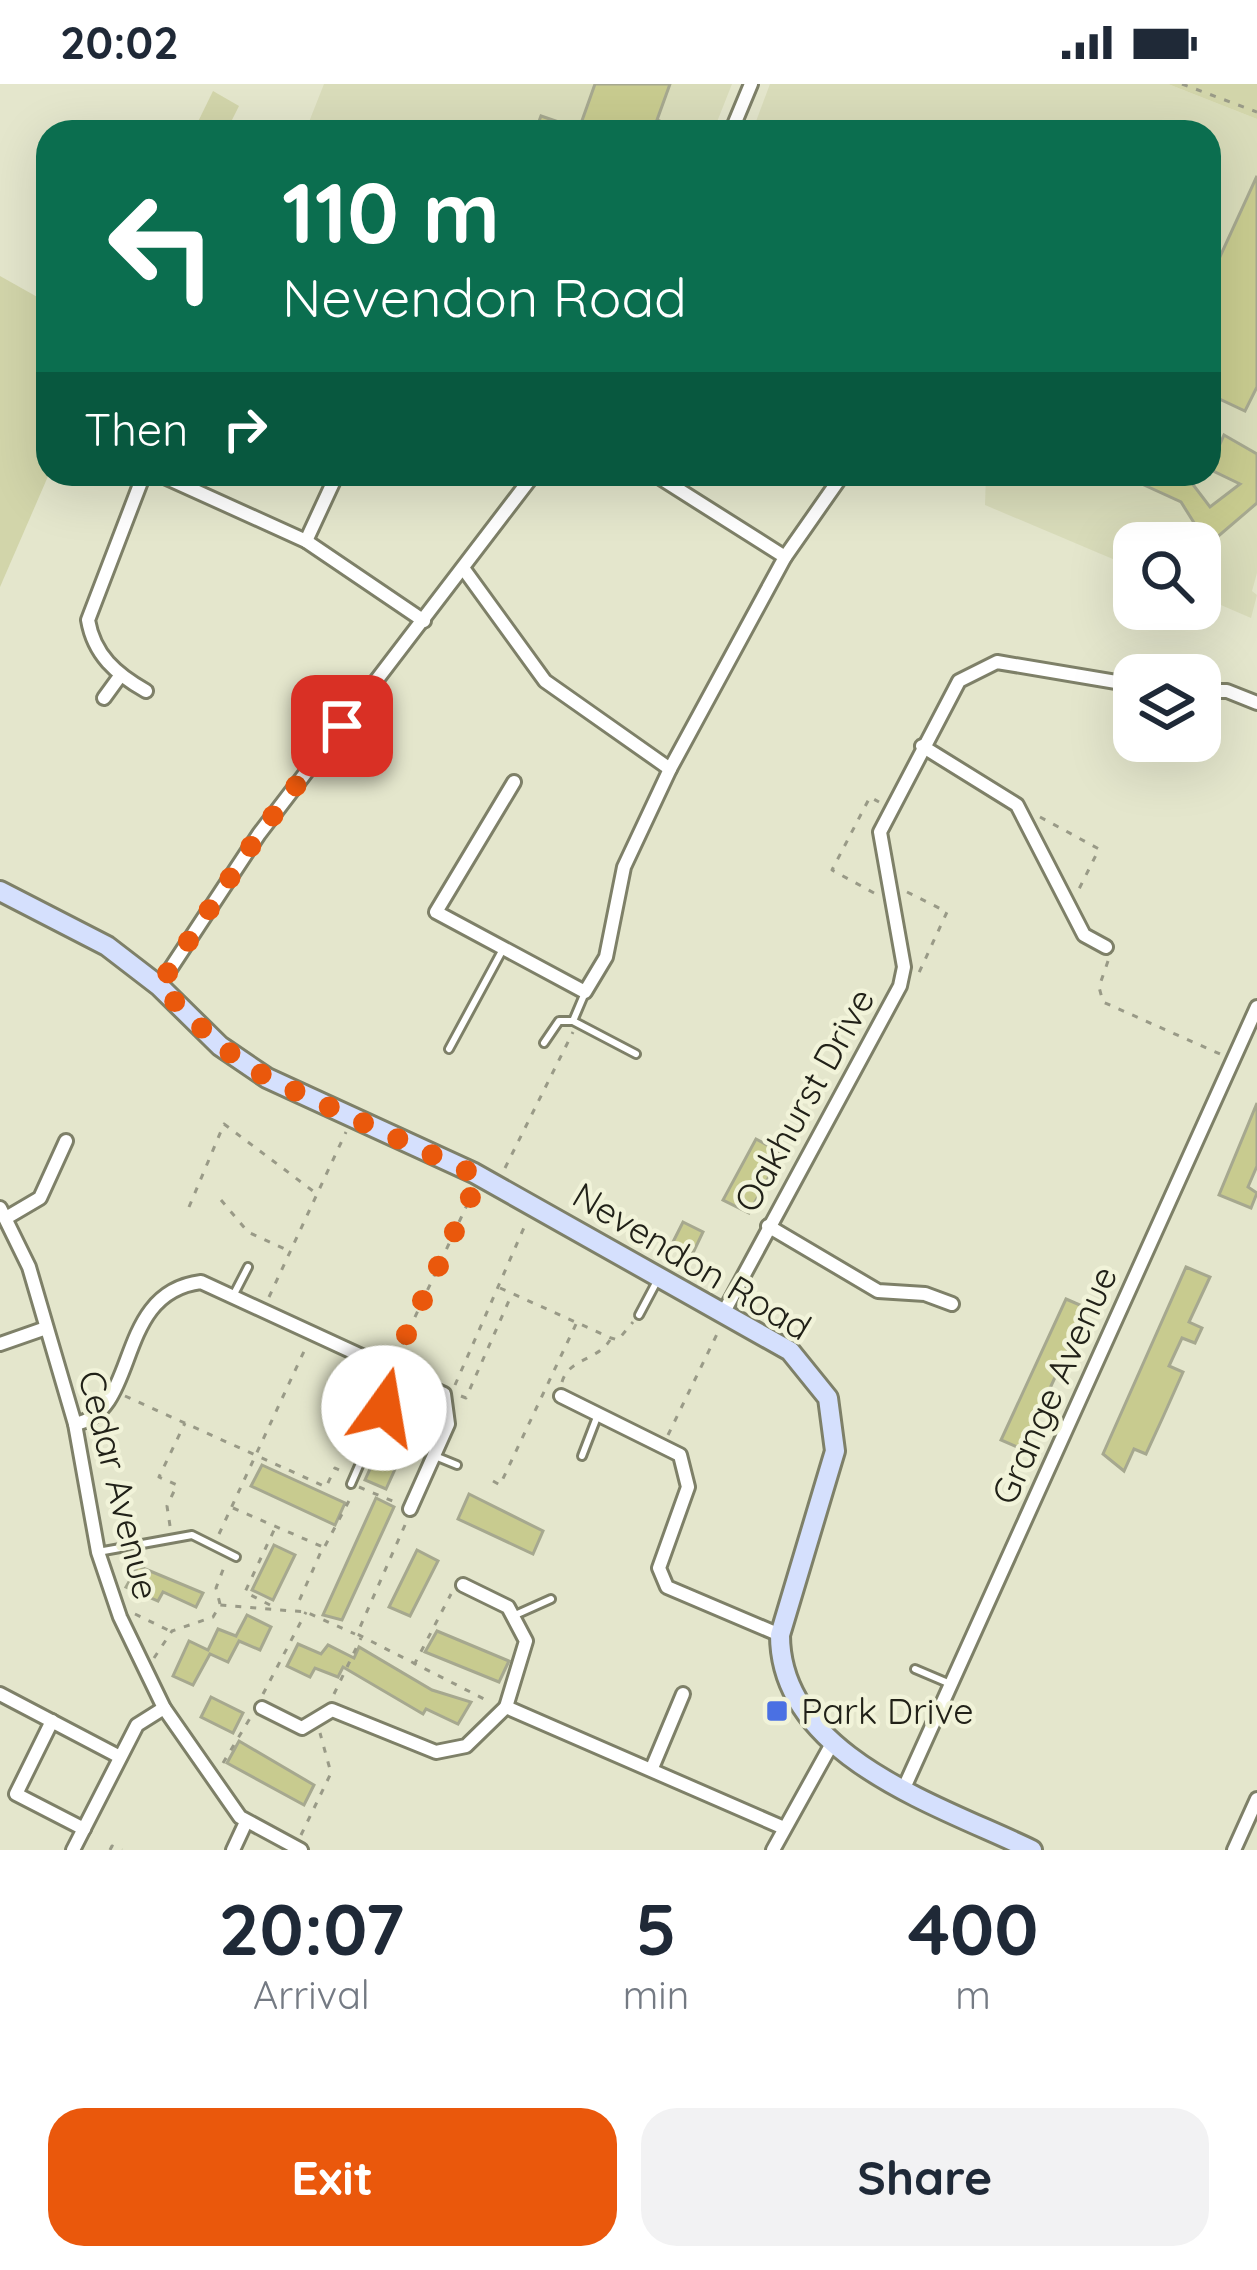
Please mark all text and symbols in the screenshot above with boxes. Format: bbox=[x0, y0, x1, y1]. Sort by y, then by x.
text: 20:02 bbox=[60, 14, 179, 70]
text: 110 m bbox=[282, 159, 500, 264]
icon: left bbox=[84, 168, 240, 324]
text: Nevendon Road bbox=[282, 263, 687, 331]
icon: right bbox=[212, 396, 278, 462]
text: Then bbox=[84, 401, 188, 457]
map controls bbox=[1113, 522, 1221, 762]
button: search bbox=[1113, 522, 1221, 630]
button: layers bbox=[1113, 654, 1221, 762]
pin bbox=[291, 675, 393, 777]
icon: arrive bbox=[309, 693, 375, 759]
street label: Oakhurst Drive bbox=[724, 980, 884, 1219]
street label: Nevendon Road bbox=[565, 1172, 820, 1349]
street label: Grange Avenue bbox=[981, 1259, 1126, 1511]
position arrow bbox=[321, 1345, 447, 1471]
street label: Cedar Avenue bbox=[69, 1366, 170, 1604]
place label: Park Drive bbox=[801, 1688, 974, 1733]
marker: Park Drive bbox=[764, 1698, 790, 1724]
text: 20:07 bbox=[219, 1883, 404, 1973]
text: 5 bbox=[635, 1883, 677, 1973]
text: 400 bbox=[908, 1883, 1038, 1973]
text: Arrival bbox=[253, 1970, 370, 2019]
text: min bbox=[623, 1970, 689, 2019]
text: m bbox=[955, 1970, 991, 2019]
button: Exit bbox=[48, 2108, 617, 2246]
button: Share bbox=[641, 2108, 1209, 2246]

